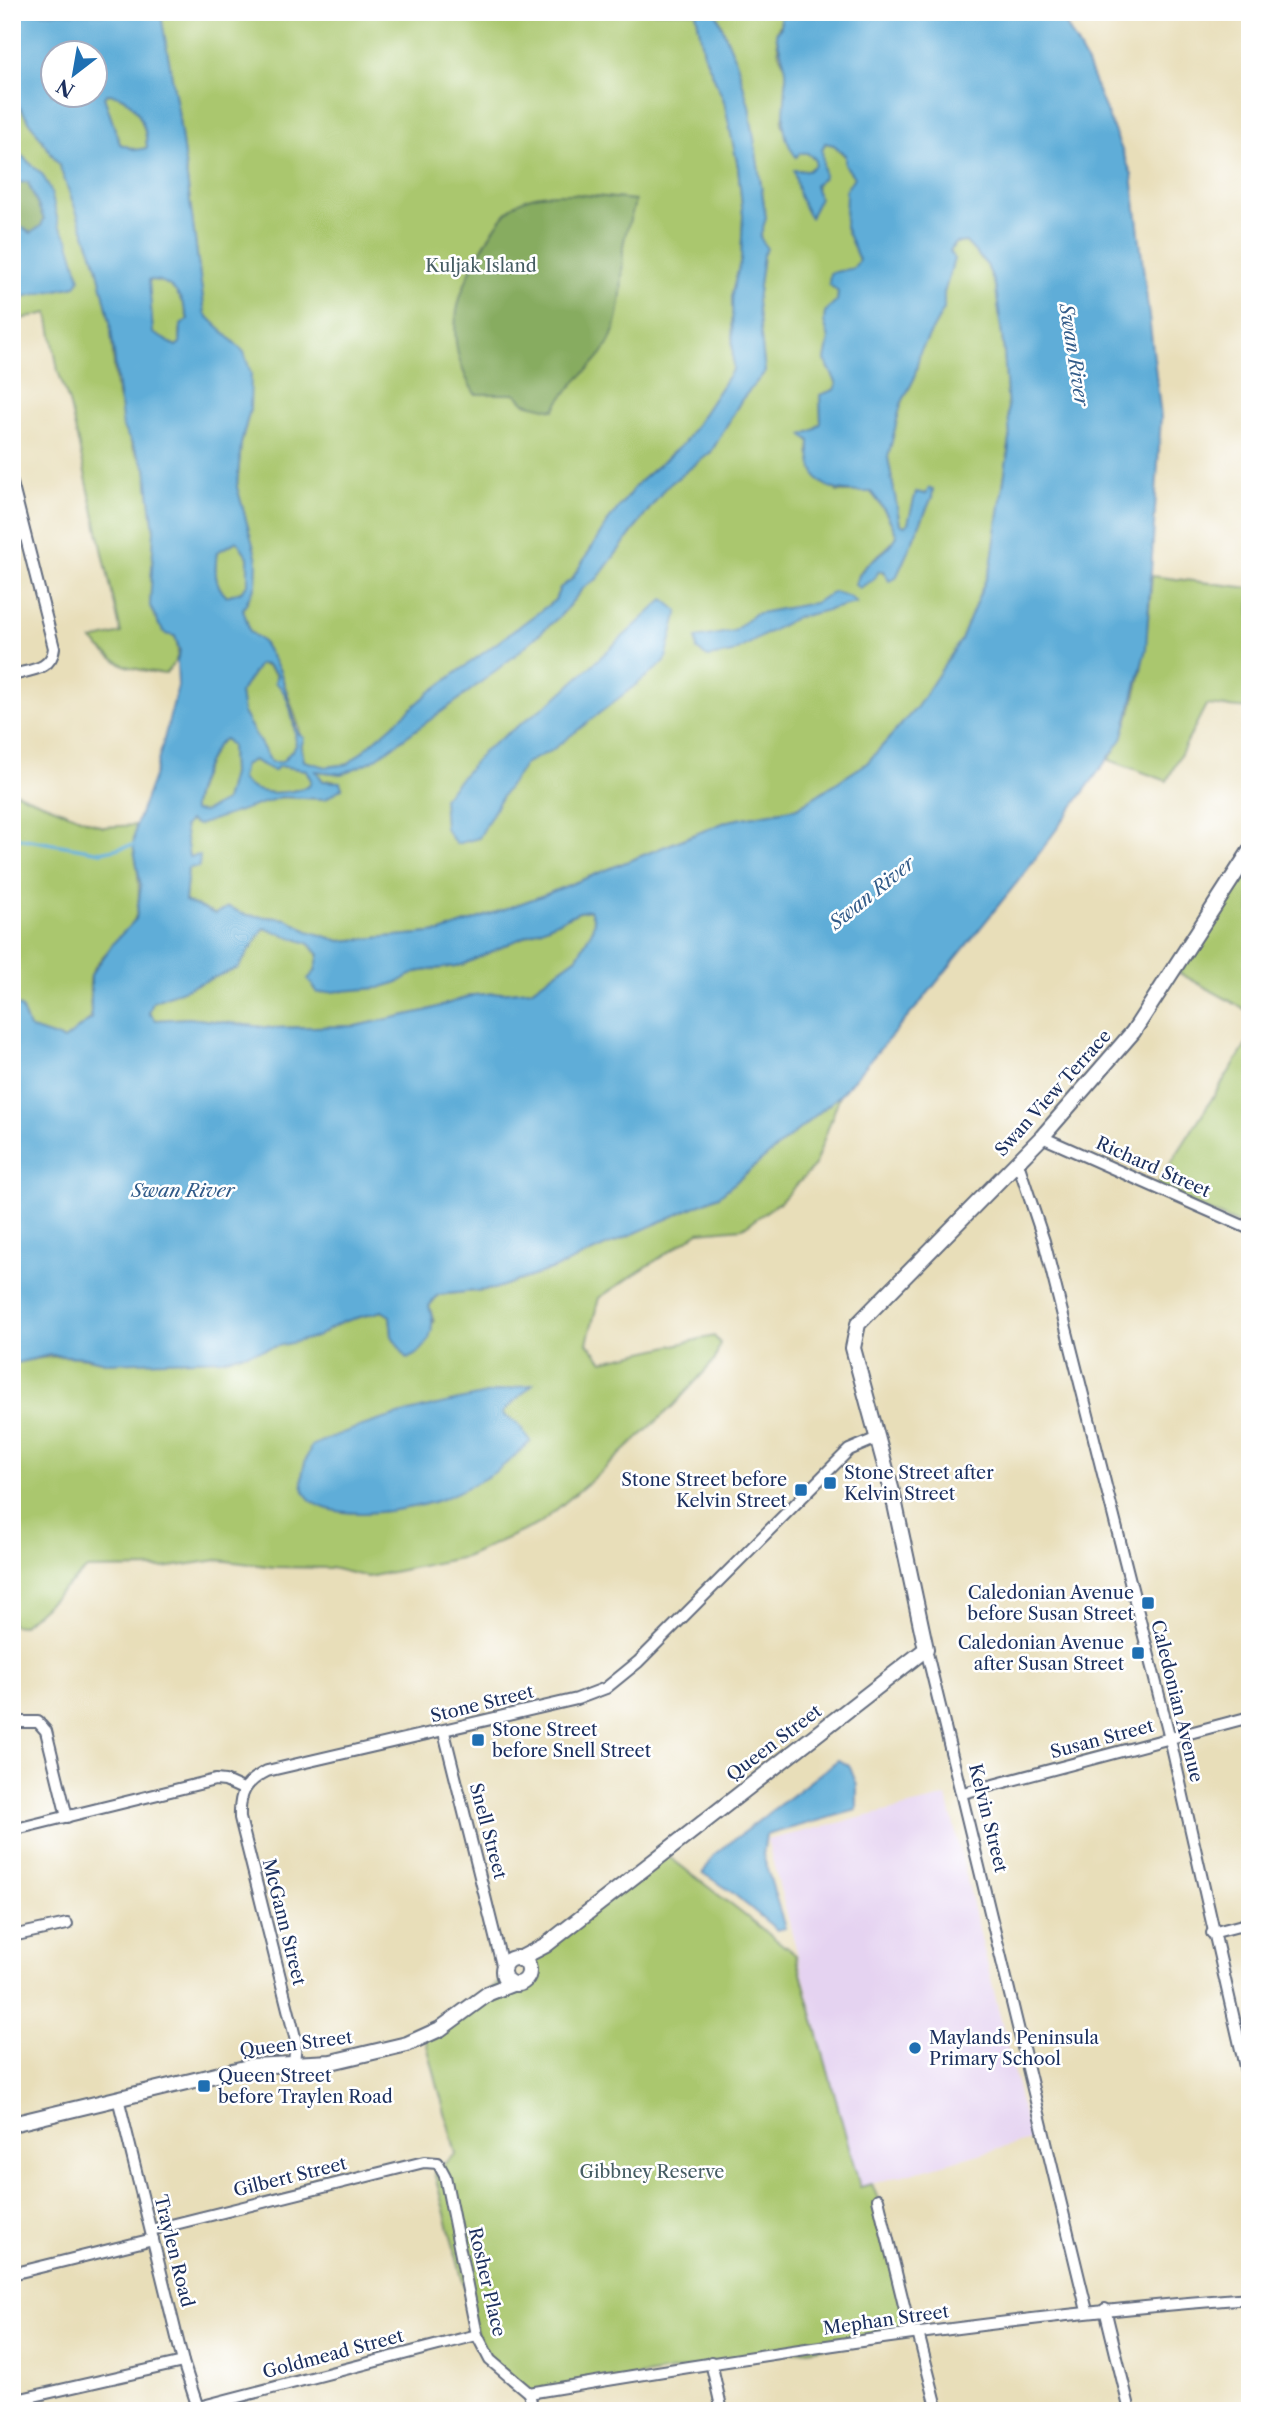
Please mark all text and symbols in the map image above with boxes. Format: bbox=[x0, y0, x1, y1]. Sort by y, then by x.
north arrow bbox=[38, 38, 108, 108]
text: N bbox=[53, 74, 79, 102]
park label: Kuljak Island bbox=[425, 255, 537, 277]
water label: Swan River bbox=[1054, 301, 1094, 409]
water label: Swan River bbox=[824, 851, 920, 935]
street label: Swan View Terrace bbox=[990, 1025, 1116, 1161]
street label: Richard Street bbox=[1092, 1132, 1214, 1202]
water label: Swan River bbox=[130, 1179, 236, 1202]
place label: Stone Street after Kelvin Street bbox=[844, 1462, 994, 1505]
place label: Stone Street before Kelvin Street bbox=[621, 1469, 788, 1512]
marker: Stone Street after Kelvin Street bbox=[822, 1475, 838, 1491]
marker: Stone Street before Kelvin Street bbox=[793, 1482, 809, 1498]
place label: Caledonian Avenue before Susan Street bbox=[967, 1582, 1135, 1625]
marker: Caledonian Avenue before Susan Street bbox=[1140, 1595, 1156, 1611]
street label: Caledonian Avenue bbox=[1146, 1618, 1208, 1784]
place label: Caledonian Avenue after Susan Street bbox=[958, 1632, 1125, 1675]
marker: Caledonian Avenue after Susan Street bbox=[1130, 1645, 1146, 1661]
street label: Stone Street bbox=[428, 1680, 536, 1727]
street label: Queen Street bbox=[722, 1700, 826, 1786]
street label: Susan Street bbox=[1048, 1714, 1157, 1763]
place label: Stone Street before Snell Street bbox=[492, 1719, 652, 1762]
marker: Stone Street before Snell Street bbox=[470, 1732, 486, 1748]
street label: Kelvin Street bbox=[964, 1761, 1012, 1875]
street label: Snell Street bbox=[465, 1781, 512, 1882]
street label: McGann Street bbox=[258, 1856, 310, 1988]
street label: Queen Street bbox=[238, 2026, 354, 2062]
place label: Maylands Peninsula Primary School bbox=[929, 2027, 1100, 2070]
marker: Maylands Peninsula Primary School bbox=[907, 2040, 923, 2056]
place label: Queen Street before Traylen Road bbox=[218, 2065, 393, 2108]
marker: Queen Street before Traylen Road bbox=[196, 2078, 212, 2094]
street label: Gilbert Street bbox=[231, 2152, 350, 2202]
park label: Gibbney Reserve bbox=[580, 2161, 724, 2183]
street label: Traylen Road bbox=[149, 2193, 199, 2309]
street label: Rosher Place bbox=[464, 2225, 510, 2339]
street label: Mephan Street bbox=[822, 2300, 951, 2340]
street label: Goldmead Street bbox=[260, 2324, 406, 2383]

